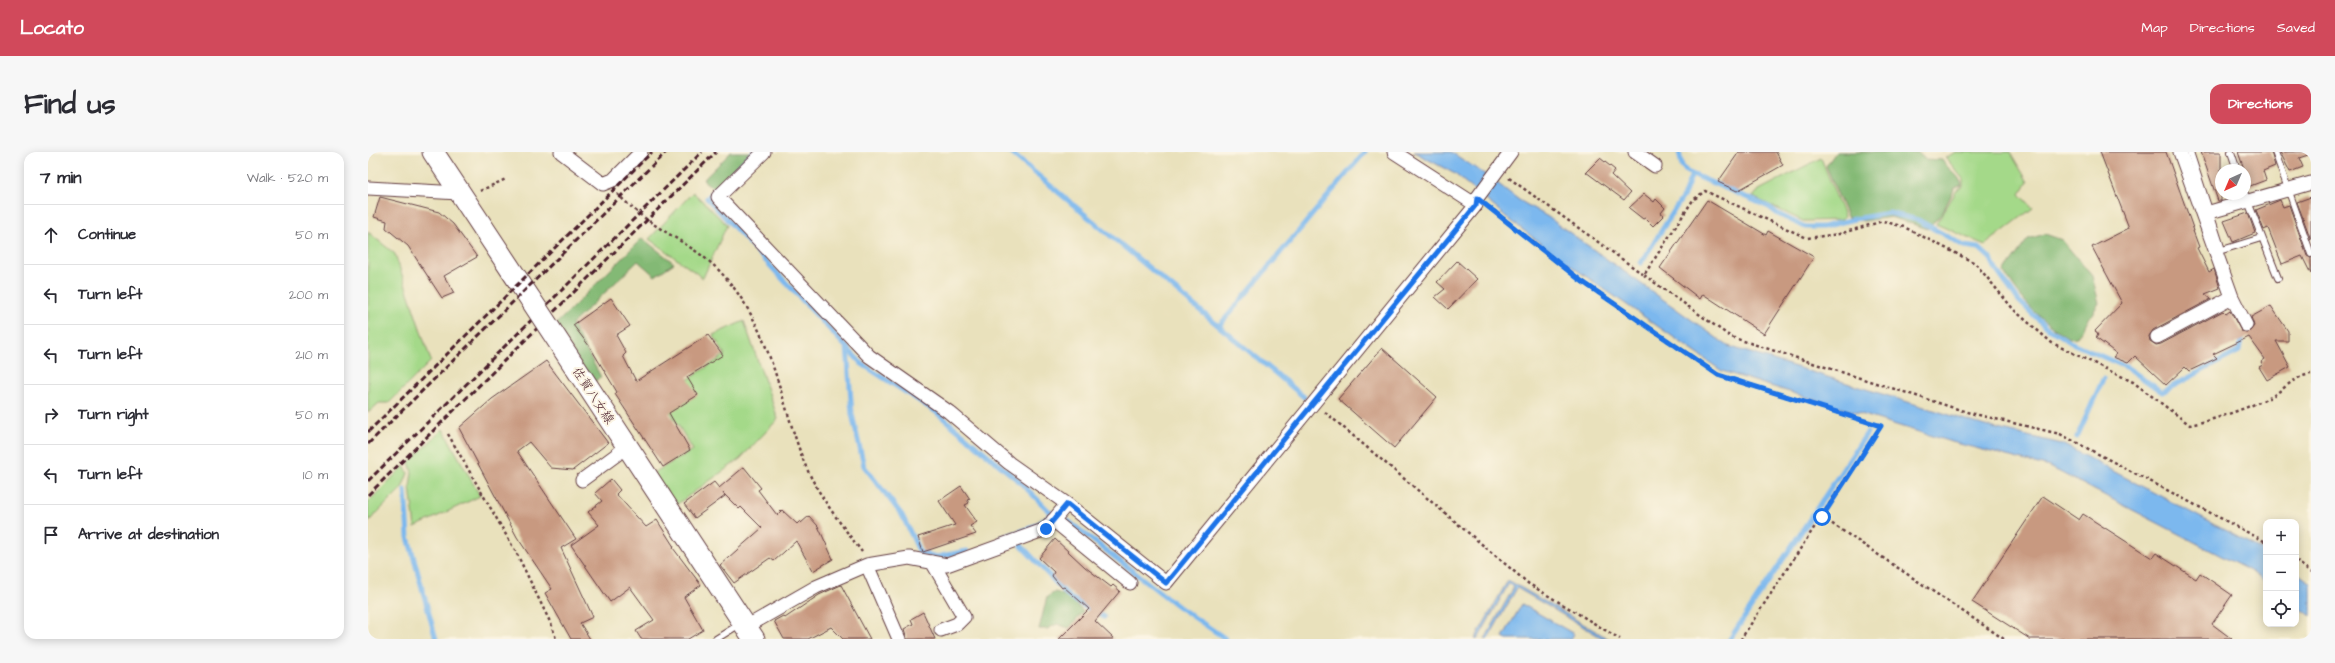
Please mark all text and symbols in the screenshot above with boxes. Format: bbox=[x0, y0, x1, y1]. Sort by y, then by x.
text: Locato bbox=[20, 15, 84, 42]
text: Map bbox=[2141, 18, 2168, 38]
text: Directions bbox=[2190, 18, 2255, 38]
text: Saved bbox=[2277, 18, 2315, 38]
button: Directions bbox=[2210, 84, 2311, 124]
text: Find us bbox=[24, 85, 115, 124]
north arrow bbox=[2215, 164, 2251, 200]
text: 7 min bbox=[40, 166, 82, 190]
text: Walk · 520 m bbox=[247, 169, 328, 187]
icon: ahead bbox=[40, 224, 62, 246]
text: Continue bbox=[78, 224, 136, 245]
text: 50 m bbox=[295, 226, 328, 244]
icon: left bbox=[40, 284, 62, 306]
text: Turn left bbox=[78, 284, 142, 305]
text: 200 m bbox=[289, 286, 328, 304]
icon: left bbox=[40, 344, 62, 366]
text: Turn left bbox=[78, 344, 142, 365]
text: 210 m bbox=[295, 346, 328, 364]
street label: 佐賀八女線 bbox=[568, 363, 619, 429]
icon: right bbox=[40, 404, 62, 426]
text: Turn right bbox=[78, 404, 149, 425]
text: 50 m bbox=[295, 406, 328, 424]
icon: left bbox=[40, 464, 62, 486]
text: Turn left bbox=[78, 464, 142, 485]
text: 10 m bbox=[303, 466, 328, 484]
route start bbox=[1813, 508, 1831, 526]
map controls bbox=[2263, 519, 2299, 627]
button: + bbox=[2263, 519, 2299, 555]
route end bbox=[1037, 520, 1055, 538]
icon: arrive bbox=[40, 524, 62, 546]
text: Arrive at destination bbox=[78, 524, 219, 545]
button: − bbox=[2263, 555, 2299, 591]
button: locate bbox=[2263, 591, 2299, 627]

